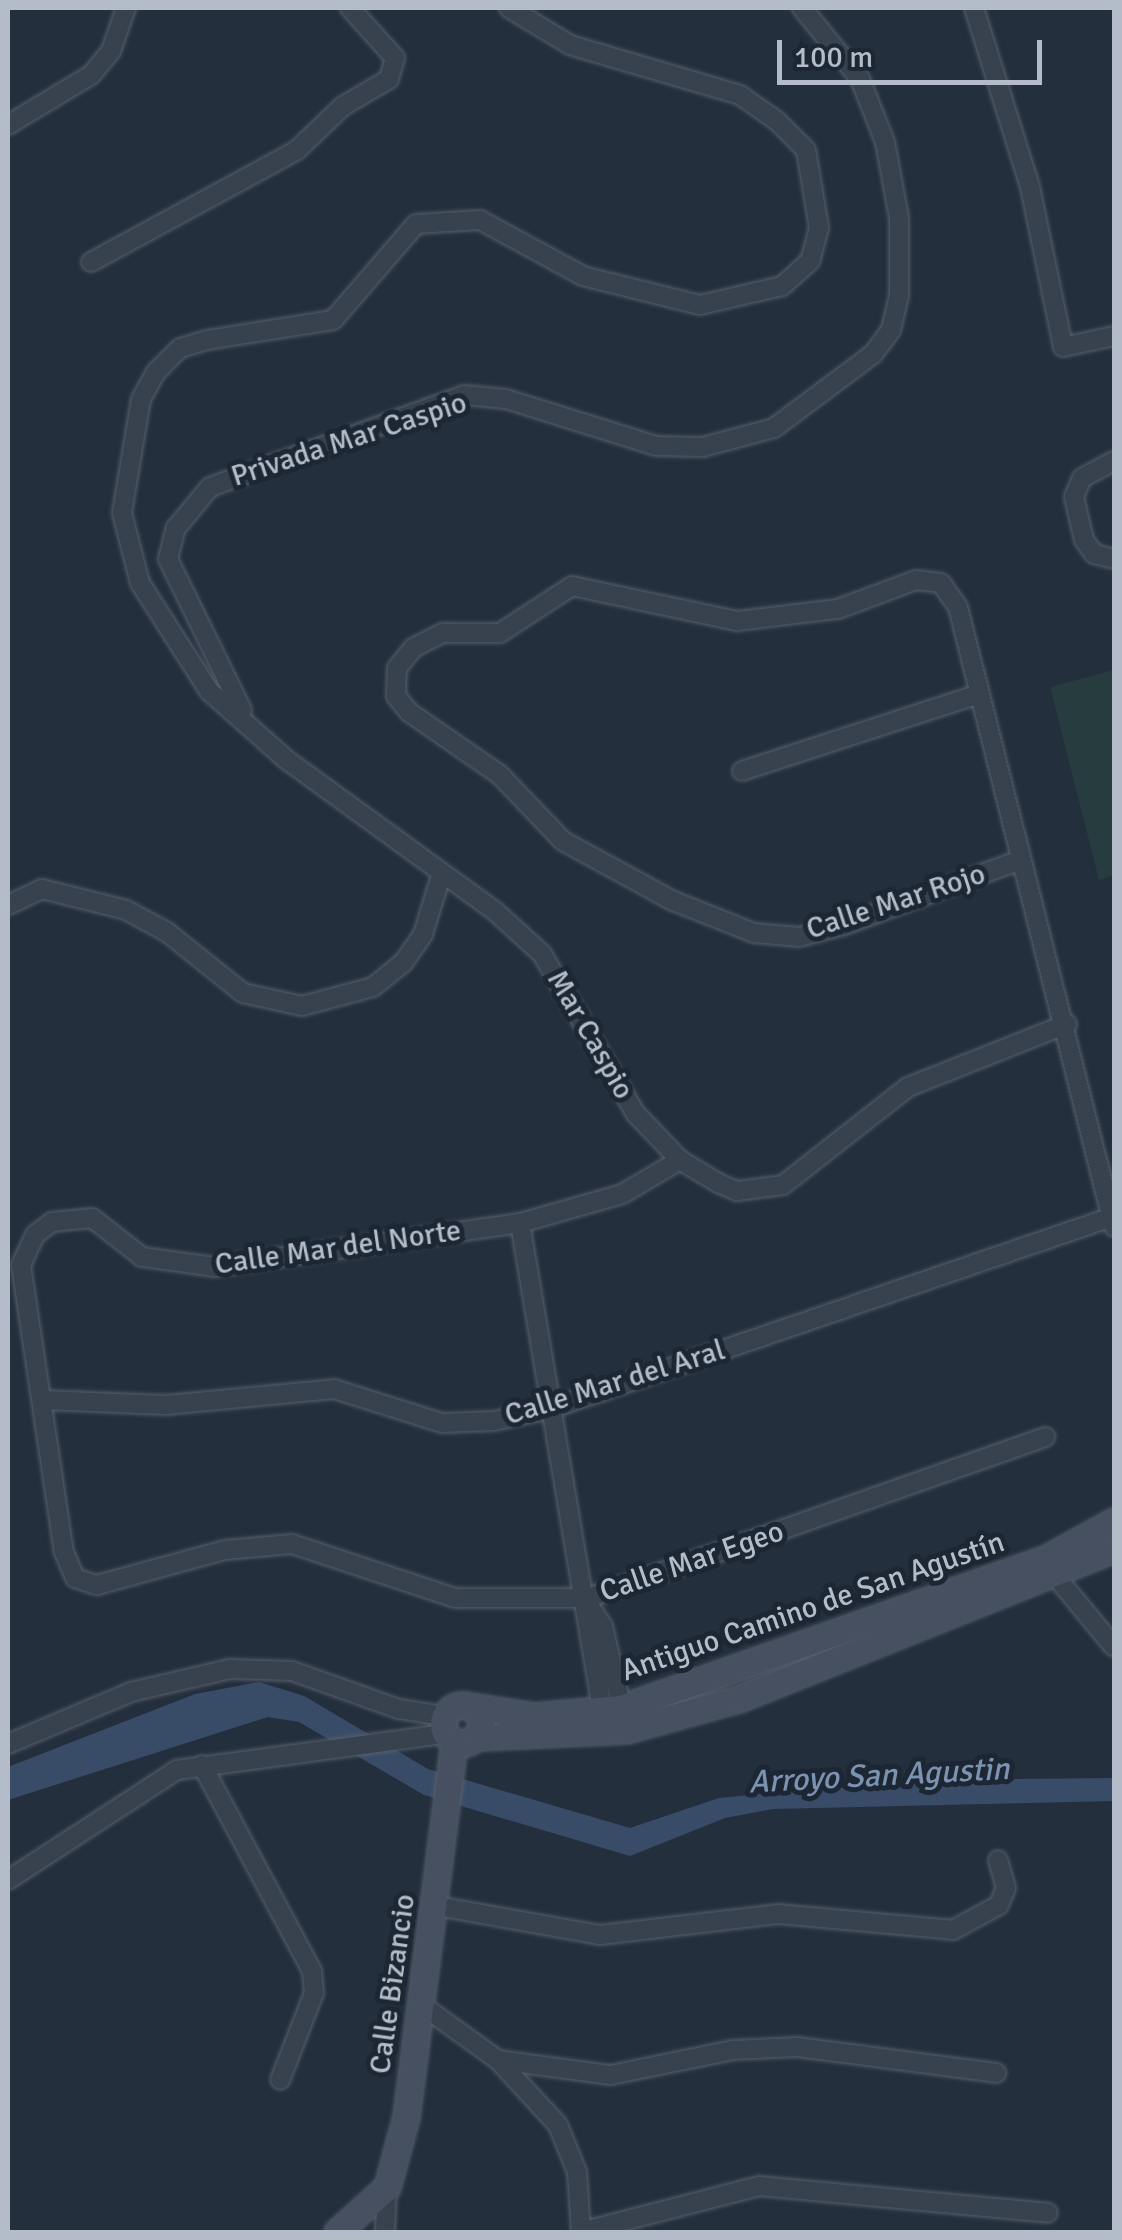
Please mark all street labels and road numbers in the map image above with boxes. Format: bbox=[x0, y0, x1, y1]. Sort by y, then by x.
street label: Privada Mar Caspio bbox=[227, 385, 471, 495]
street label: Calle Mar Rojo bbox=[802, 856, 990, 948]
street label: Mar Caspio bbox=[539, 964, 641, 1106]
street label: Calle Mar del Norte bbox=[213, 1213, 463, 1283]
street label: Calle Mar del Aral bbox=[501, 1332, 729, 1434]
street label: Calle Mar Egeo bbox=[595, 1514, 789, 1610]
street label: Antiguo Camino de San Agustín bbox=[617, 1524, 1009, 1690]
street label: Calle Bizancio bbox=[363, 1892, 423, 2076]

